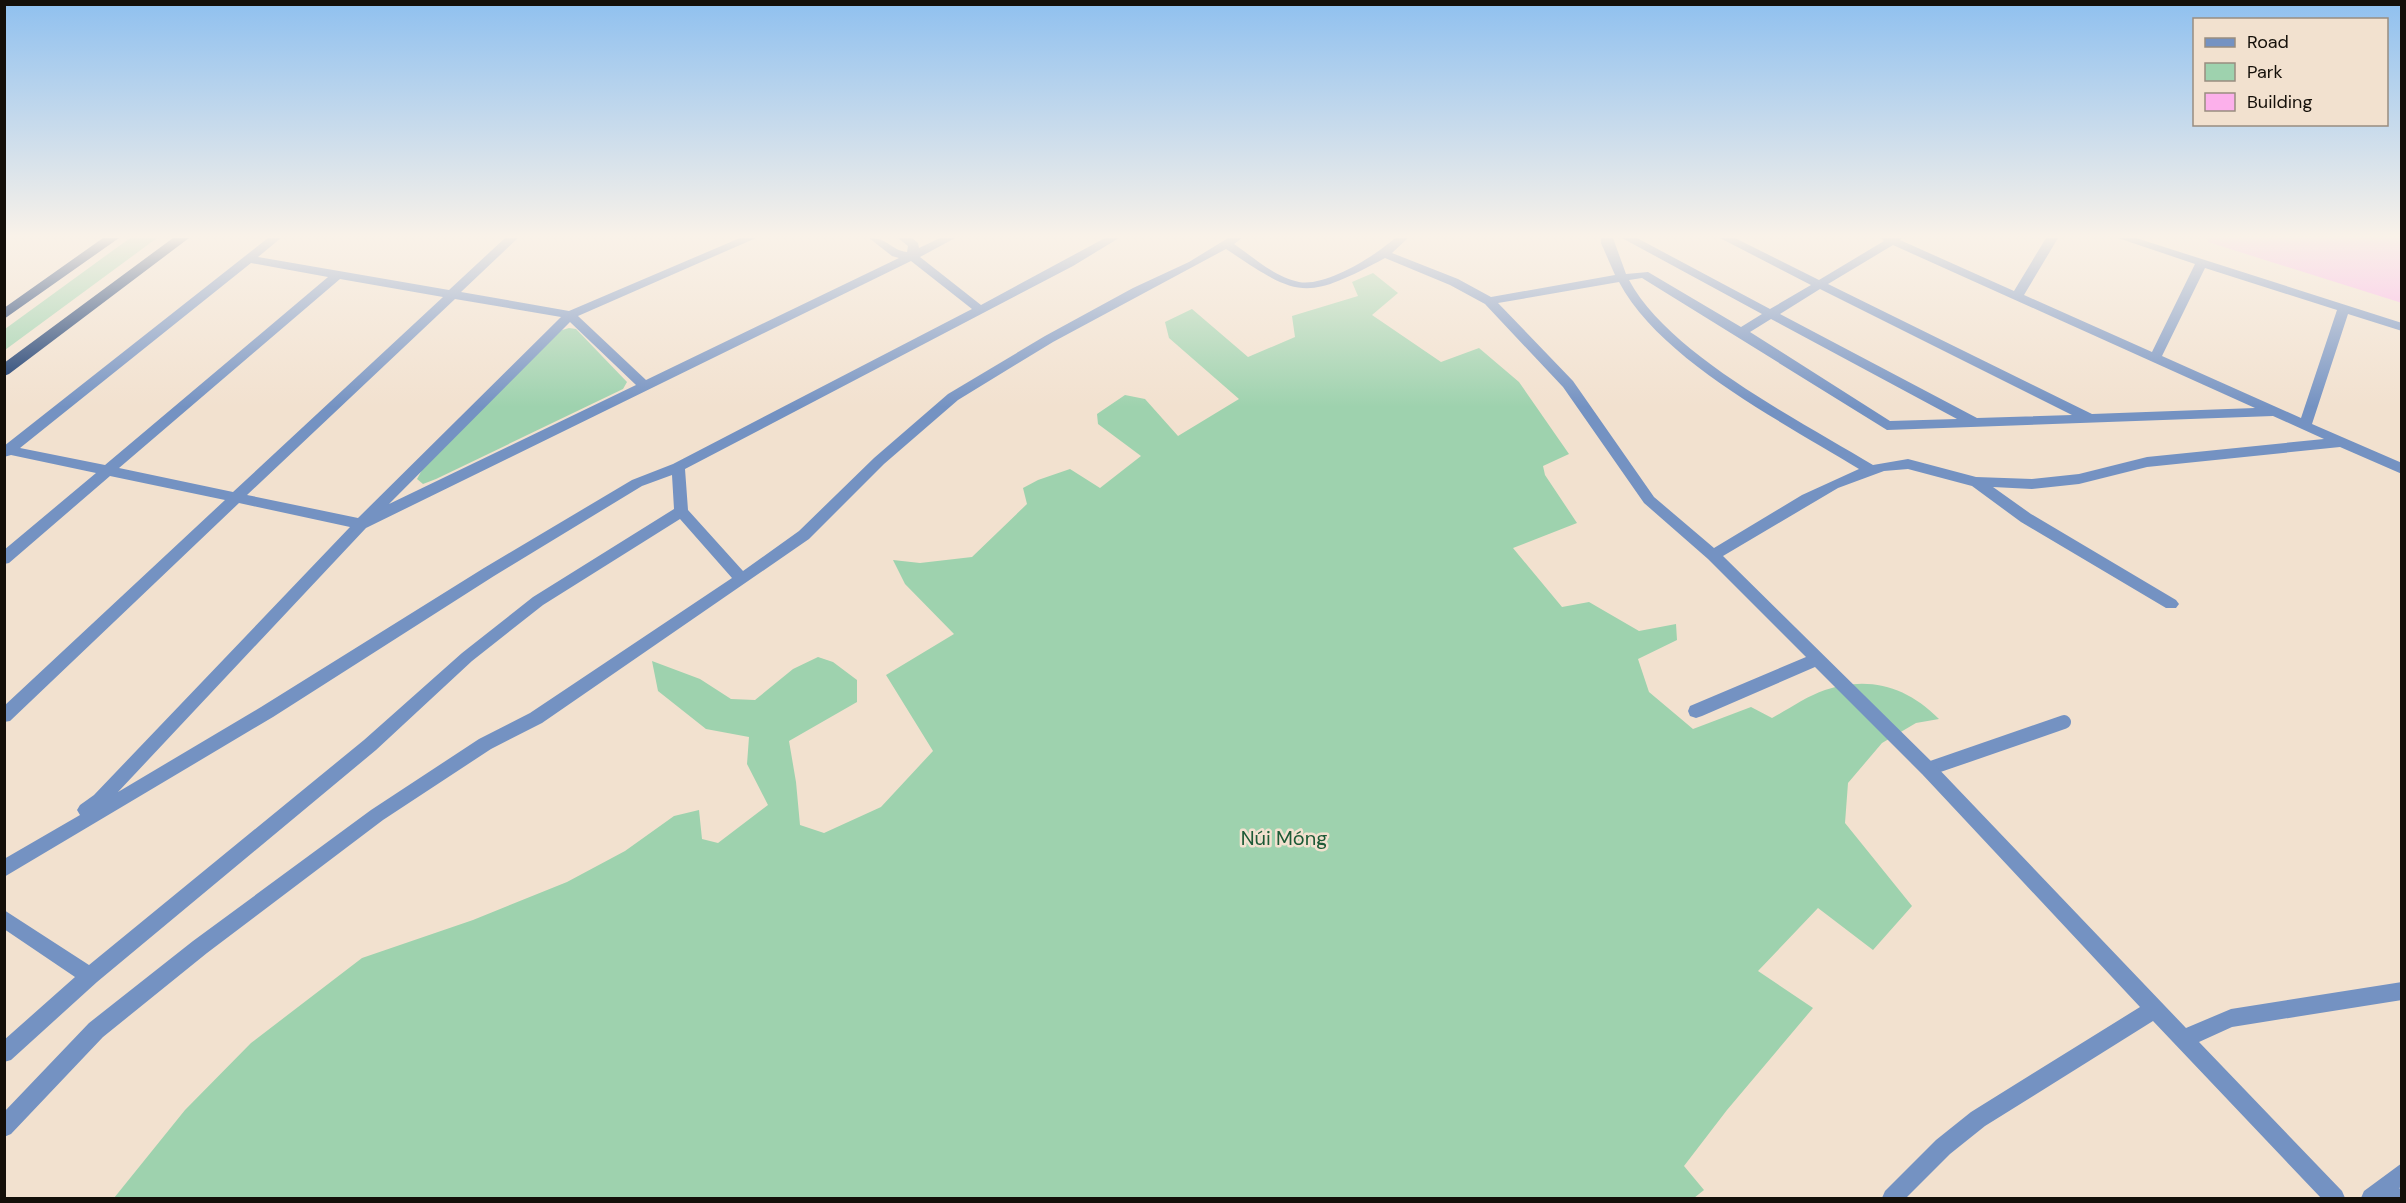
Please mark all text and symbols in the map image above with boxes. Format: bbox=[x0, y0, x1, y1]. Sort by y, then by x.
legend bbox=[2193, 18, 2388, 126]
text: Road bbox=[2247, 30, 2289, 54]
text: Park bbox=[2247, 60, 2283, 84]
text: Building bbox=[2247, 90, 2312, 114]
park label: Núi Móng bbox=[1241, 825, 1327, 851]

